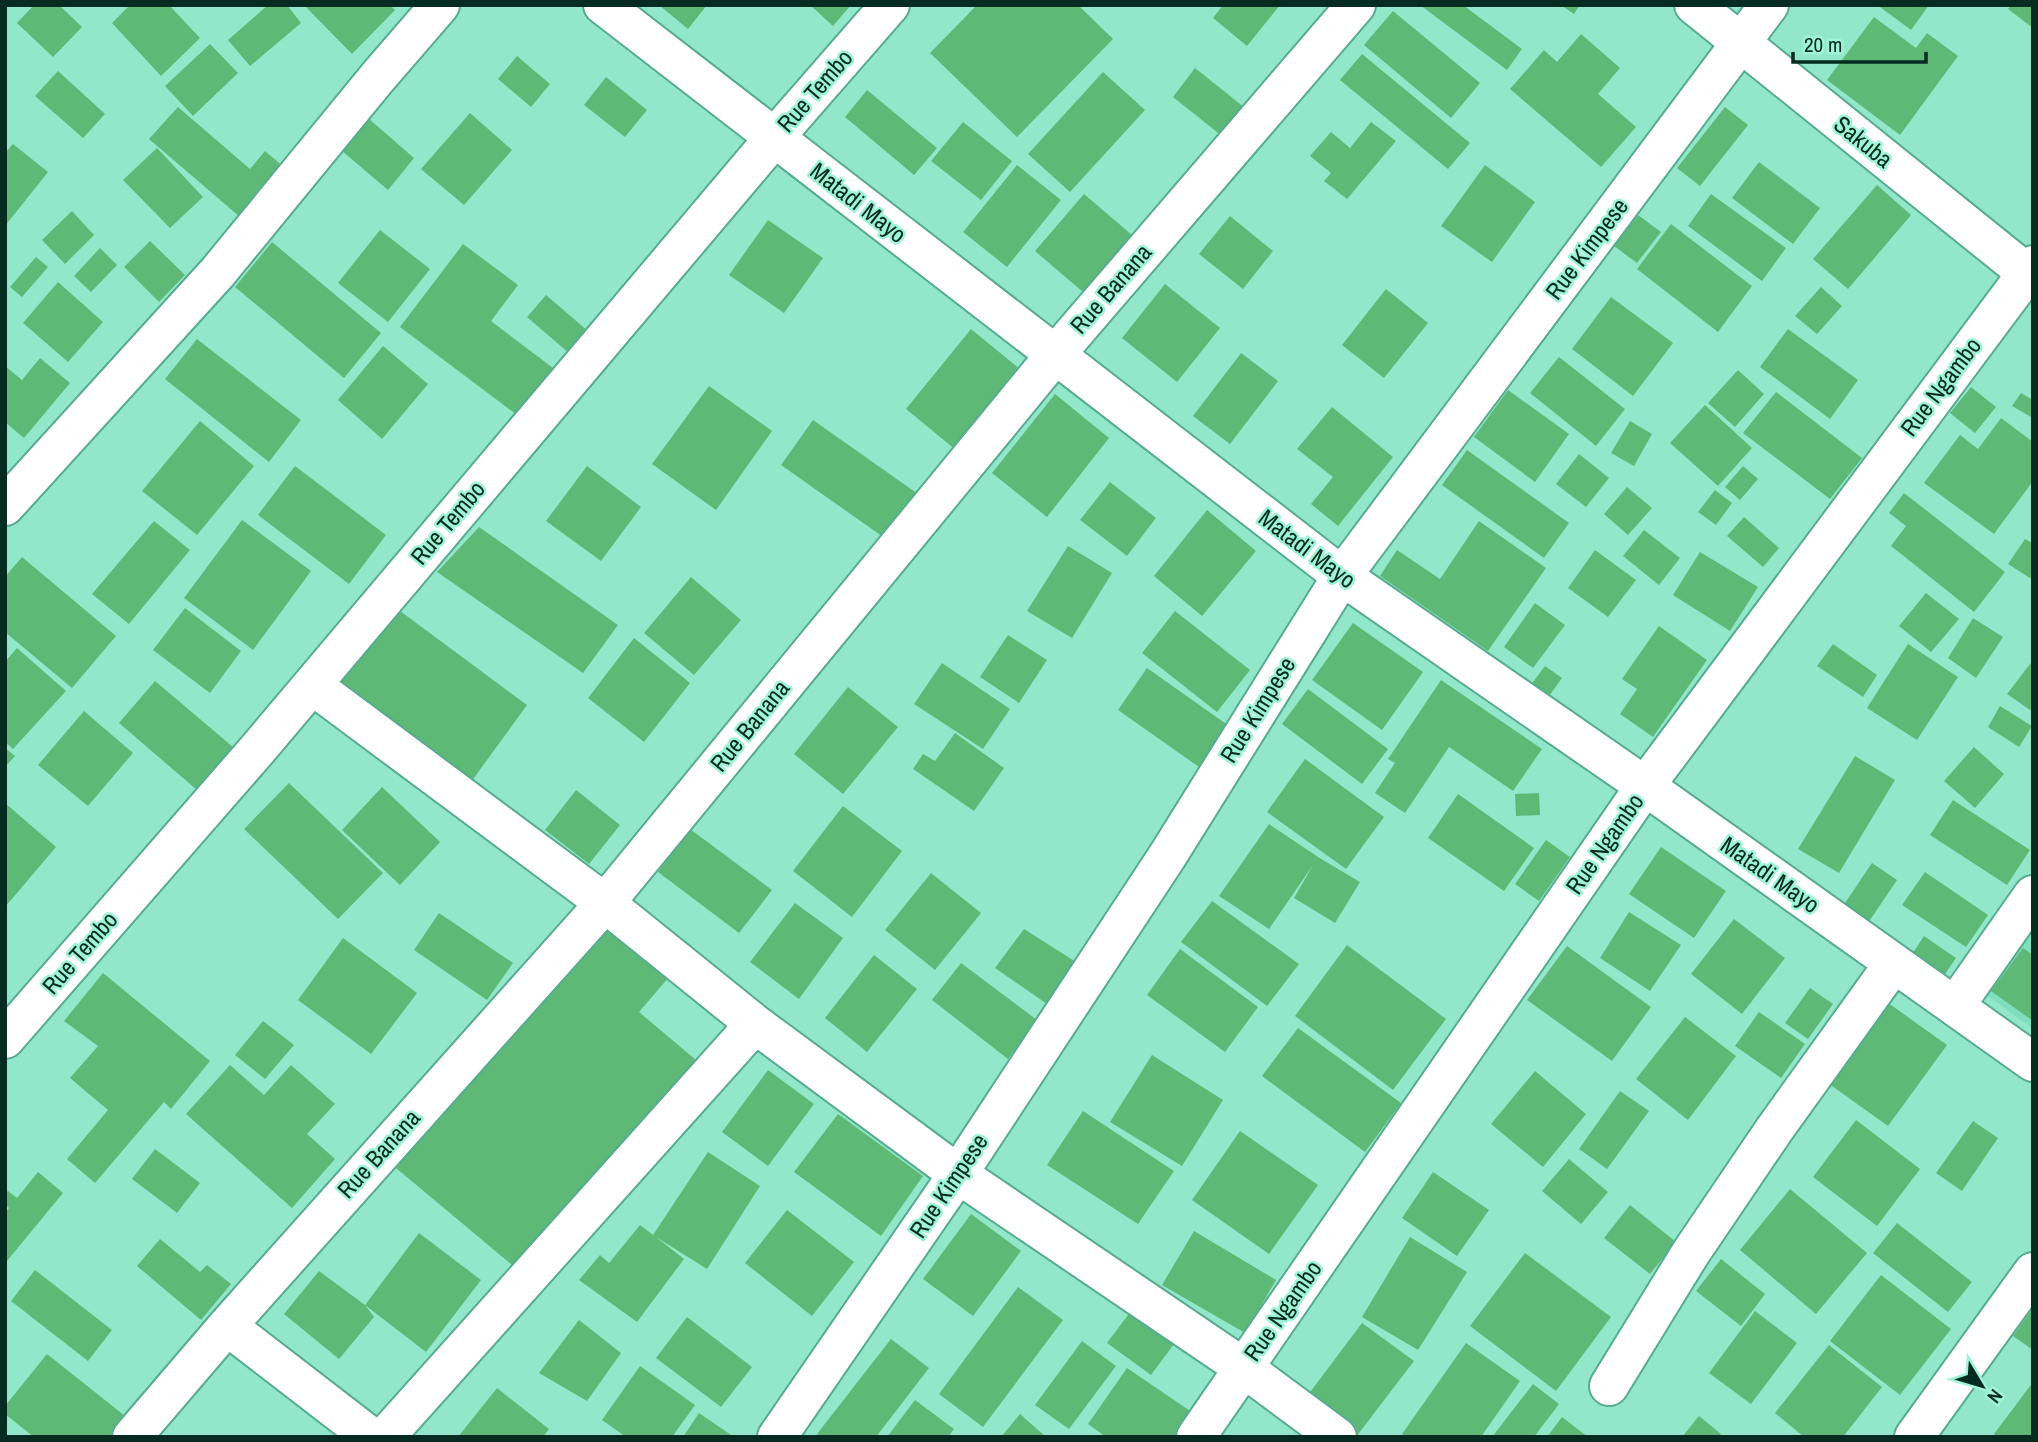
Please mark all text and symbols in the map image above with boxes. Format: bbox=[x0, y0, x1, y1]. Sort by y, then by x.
scale bar bbox=[1793, 21, 1926, 65]
text: 20 m bbox=[1804, 30, 1842, 59]
street label: Rue Tembo bbox=[769, 42, 859, 139]
street label: Sakuba bbox=[1828, 108, 1900, 175]
street label: Matadi Mayo bbox=[804, 155, 913, 250]
street label: Rue Kimpese bbox=[1538, 191, 1635, 306]
street label: Rue Banana bbox=[1062, 237, 1158, 340]
street label: Rue Ngambo bbox=[1893, 330, 1988, 442]
street label: Rue Tembo bbox=[403, 474, 492, 571]
street label: Matadi Mayo bbox=[1253, 501, 1363, 595]
street label: Rue Kimpese bbox=[1212, 650, 1302, 769]
street label: Rue Banana bbox=[702, 673, 796, 778]
street label: Rue Ngambo bbox=[1558, 787, 1651, 900]
street label: Matadi Mayo bbox=[1715, 828, 1826, 920]
street label: Rue Tembo bbox=[34, 904, 124, 1001]
street label: Rue Banana bbox=[330, 1102, 427, 1205]
street label: Rue Kimpese bbox=[902, 1127, 995, 1244]
street label: Rue Ngambo bbox=[1236, 1254, 1329, 1367]
north arrow bbox=[1947, 1351, 2017, 1421]
text: N bbox=[1982, 1384, 2009, 1409]

